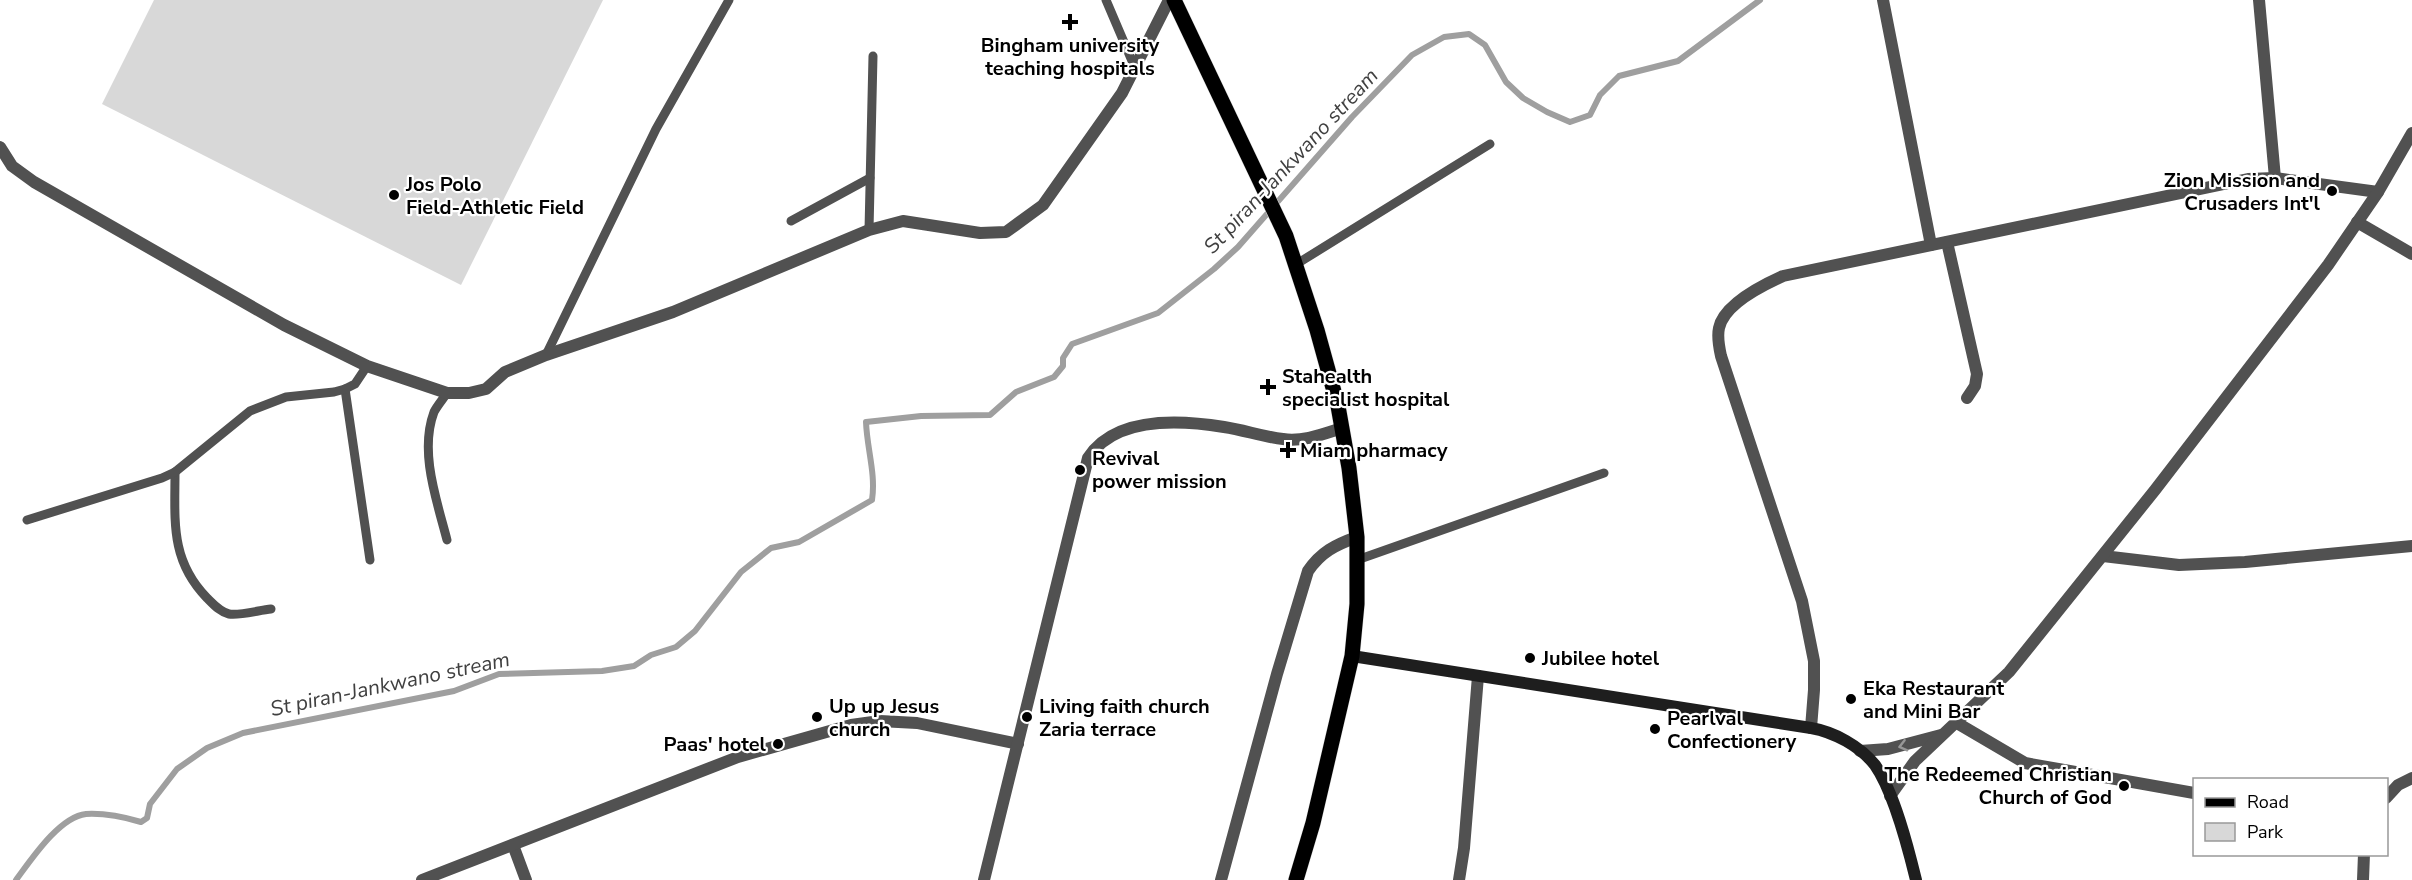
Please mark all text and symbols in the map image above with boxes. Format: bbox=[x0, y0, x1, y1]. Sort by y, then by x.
marker: Bingham university teaching hospitals bbox=[1061, 13, 1079, 31]
place label: Bingham university teaching hospitals bbox=[981, 32, 1160, 82]
water label: St piran-Jankwano stream bbox=[1197, 62, 1385, 260]
place label: Zion Mission and Crusaders Int'l bbox=[2164, 167, 2321, 217]
place label: Jos Polo Field-Athletic Field bbox=[405, 171, 584, 221]
marker: Zion Mission and Crusaders Int'l bbox=[2325, 184, 2339, 198]
marker: Jos Polo Field-Athletic Field bbox=[387, 188, 401, 202]
place label: Stahealth specialist hospital bbox=[1282, 363, 1450, 413]
marker: Stahealth specialist hospital bbox=[1259, 378, 1277, 396]
place label: Miam pharmacy bbox=[1300, 437, 1448, 464]
marker: Miam pharmacy bbox=[1281, 443, 1295, 457]
place label: Revival power mission bbox=[1092, 445, 1227, 495]
marker: Revival power mission bbox=[1073, 463, 1087, 477]
water label: St piran-Jankwano stream bbox=[268, 645, 512, 723]
place label: Jubilee hotel bbox=[1541, 645, 1660, 672]
marker: Jubilee hotel bbox=[1523, 651, 1537, 665]
place label: Eka Restaurant and Mini Bar bbox=[1863, 675, 2004, 725]
marker: Eka Restaurant and Mini Bar bbox=[1844, 692, 1858, 706]
place label: Up up Jesus church bbox=[829, 693, 939, 743]
place label: Living faith church Zaria terrace bbox=[1039, 693, 1210, 743]
place label: Pearlval Confectionery bbox=[1667, 705, 1797, 755]
marker: Up up Jesus church bbox=[810, 710, 824, 724]
marker: Living faith church Zaria terrace bbox=[1020, 710, 1034, 724]
marker: Pearlval Confectionery bbox=[1648, 722, 1662, 736]
place label: Paas' hotel bbox=[664, 731, 767, 758]
marker: Paas' hotel bbox=[771, 737, 785, 751]
one-way arrow bbox=[1899, 738, 1909, 751]
place label: The Redeemed Christian Church of God bbox=[1885, 761, 2112, 811]
legend bbox=[2193, 778, 2388, 856]
marker: The Redeemed Christian Church of God bbox=[2117, 779, 2131, 793]
text: Road bbox=[2247, 790, 2289, 814]
text: Park bbox=[2247, 820, 2284, 844]

